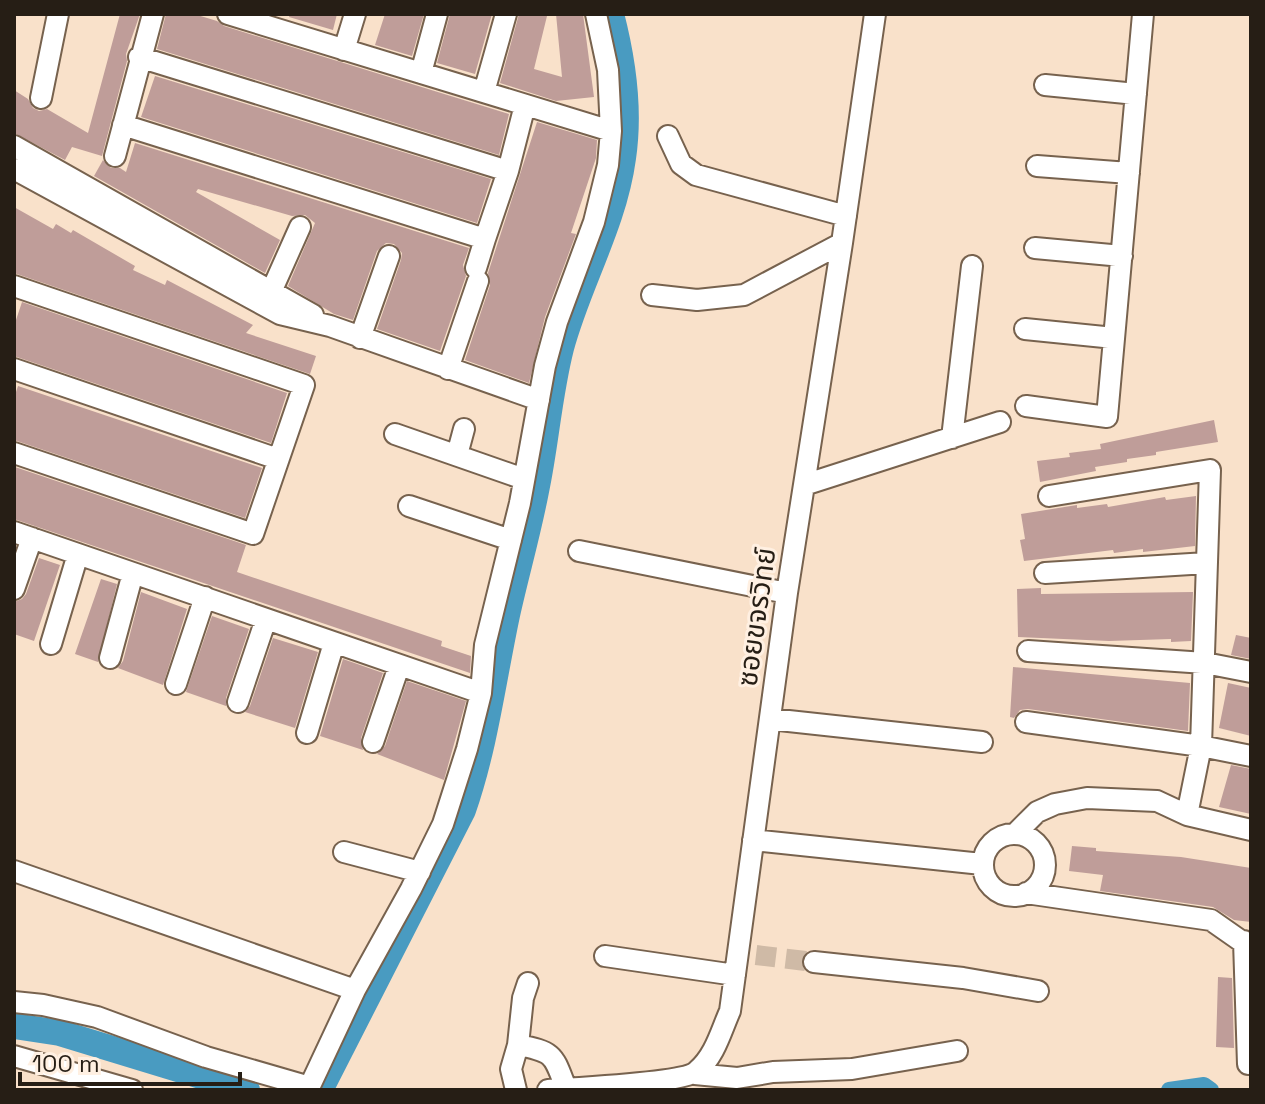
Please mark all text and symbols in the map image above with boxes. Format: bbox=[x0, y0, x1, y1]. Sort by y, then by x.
street label: ซอยขจรวิทย์ bbox=[728, 545, 784, 689]
scale bar bbox=[20, 1036, 240, 1086]
text: 100 m bbox=[32, 1048, 100, 1079]

